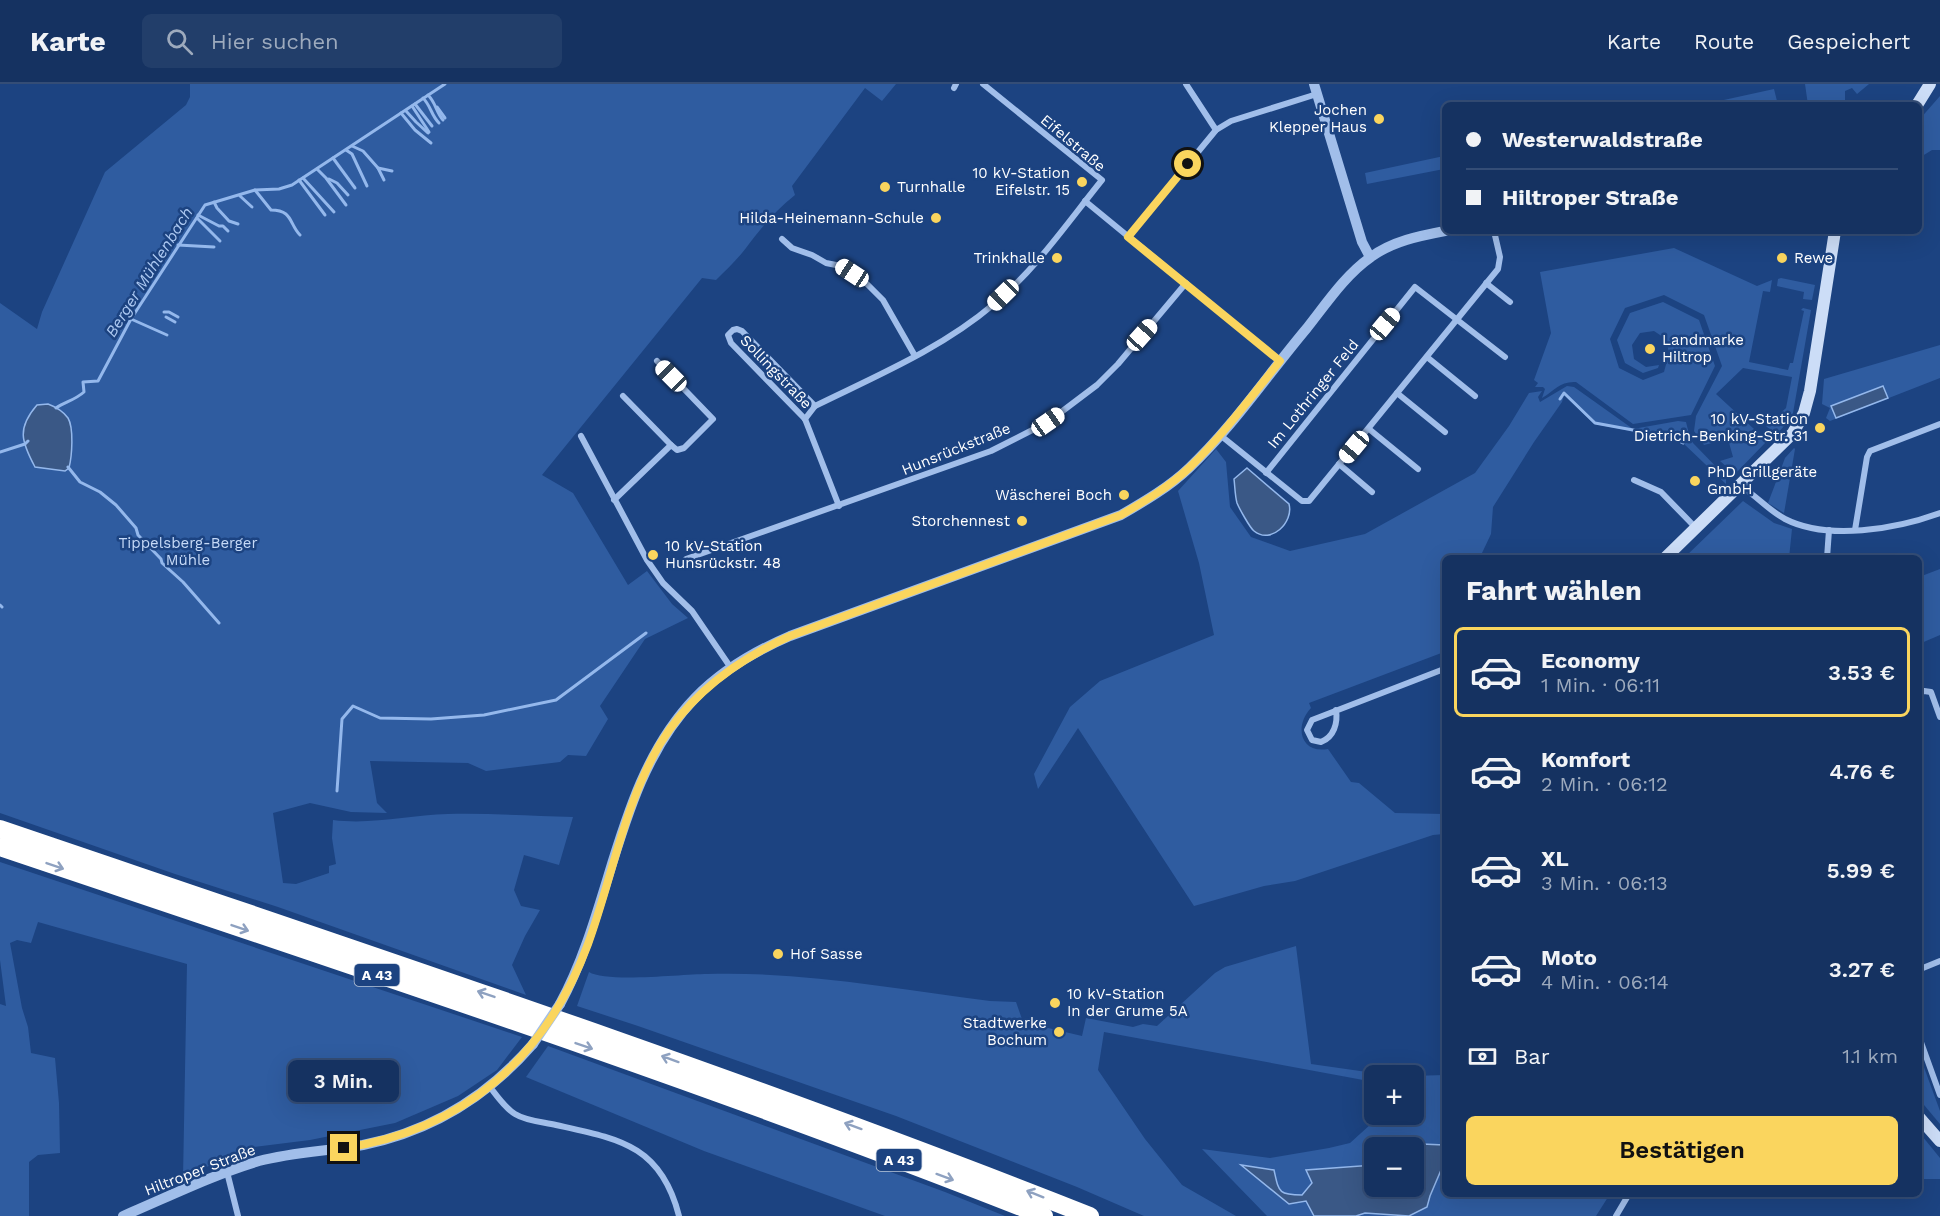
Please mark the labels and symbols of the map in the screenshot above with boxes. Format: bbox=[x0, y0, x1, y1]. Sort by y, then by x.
place label: Jochen Klepper Haus bbox=[1269, 101, 1367, 136]
street label: Eifelstraße bbox=[1037, 111, 1109, 175]
marker: Jochen Klepper Haus bbox=[1372, 112, 1386, 126]
route start bbox=[1174, 150, 1201, 177]
place label: 10 kV-Station Eifelstr. 15 bbox=[972, 164, 1070, 199]
marker: 10 kV-Station Eifelstr. 15 bbox=[1075, 175, 1089, 189]
place label: Turnhalle bbox=[897, 178, 965, 196]
marker: Turnhalle bbox=[878, 180, 892, 194]
water label: Berger Mühlenbach bbox=[101, 204, 197, 340]
place label: Hilda-Heinemann-Schule bbox=[739, 209, 924, 227]
marker: Hilda-Heinemann-Schule bbox=[929, 211, 943, 225]
place label: Trinkhalle bbox=[973, 249, 1045, 267]
place label: Rewe bbox=[1794, 249, 1833, 267]
marker: Trinkhalle bbox=[1050, 251, 1064, 265]
marker: Rewe bbox=[1775, 251, 1789, 265]
car bbox=[832, 256, 872, 290]
car bbox=[984, 276, 1022, 314]
car bbox=[1367, 304, 1403, 344]
car bbox=[1123, 316, 1161, 354]
street label: Sollingstraße bbox=[736, 331, 816, 413]
place label: Landmarke Hiltrop bbox=[1662, 331, 1744, 366]
street label: Im Lothringer Feld bbox=[1264, 336, 1362, 452]
marker: Landmarke Hiltrop bbox=[1643, 342, 1657, 356]
car bbox=[652, 357, 690, 395]
car bbox=[1028, 404, 1068, 440]
place label: 10 kV-Station Dietrich-Benking-Str. 31 bbox=[1634, 410, 1808, 445]
street label: Hunsrückstraße bbox=[899, 419, 1013, 479]
marker: 10 kV-Station Dietrich-Benking-Str. 31 bbox=[1813, 421, 1827, 435]
car bbox=[1336, 427, 1372, 467]
place label: PhD Grillgeräte GmbH bbox=[1707, 463, 1817, 498]
marker: PhD Grillgeräte GmbH bbox=[1688, 474, 1702, 488]
place label: Wäscherei Boch bbox=[995, 486, 1112, 504]
marker: Wäscherei Boch bbox=[1117, 488, 1131, 502]
place label: Storchennest bbox=[911, 512, 1011, 530]
marker: Storchennest bbox=[1015, 514, 1029, 528]
park label: Tippelsberg-Berger Mühle bbox=[118, 534, 258, 569]
place label: 10 kV-Station Hunsrückstr. 48 bbox=[665, 537, 781, 572]
marker: 10 kV-Station Hunsrückstr. 48 bbox=[646, 548, 660, 562]
one-way arrow bbox=[45, 861, 64, 872]
one-way arrow bbox=[230, 923, 249, 934]
place label: Hof Sasse bbox=[790, 945, 863, 963]
marker: Hof Sasse bbox=[771, 947, 785, 961]
road number: A 43 bbox=[354, 964, 400, 986]
place label: 10 kV-Station In der Grume 5A bbox=[1067, 985, 1188, 1020]
one-way arrow bbox=[477, 988, 496, 999]
marker: 10 kV-Station In der Grume 5A bbox=[1048, 996, 1062, 1010]
place label: Stadtwerke Bochum bbox=[963, 1014, 1047, 1049]
marker: Stadtwerke Bochum bbox=[1052, 1025, 1066, 1039]
one-way arrow bbox=[574, 1041, 592, 1052]
one-way arrow bbox=[661, 1053, 680, 1064]
callout: 3 Min. bbox=[288, 1061, 400, 1103]
one-way arrow bbox=[844, 1119, 863, 1130]
route end bbox=[330, 1134, 357, 1161]
street label: Hiltroper Straße bbox=[142, 1141, 258, 1199]
road number: A 43 bbox=[876, 1149, 922, 1171]
one-way arrow bbox=[935, 1172, 954, 1183]
one-way arrow bbox=[1027, 1188, 1045, 1199]

